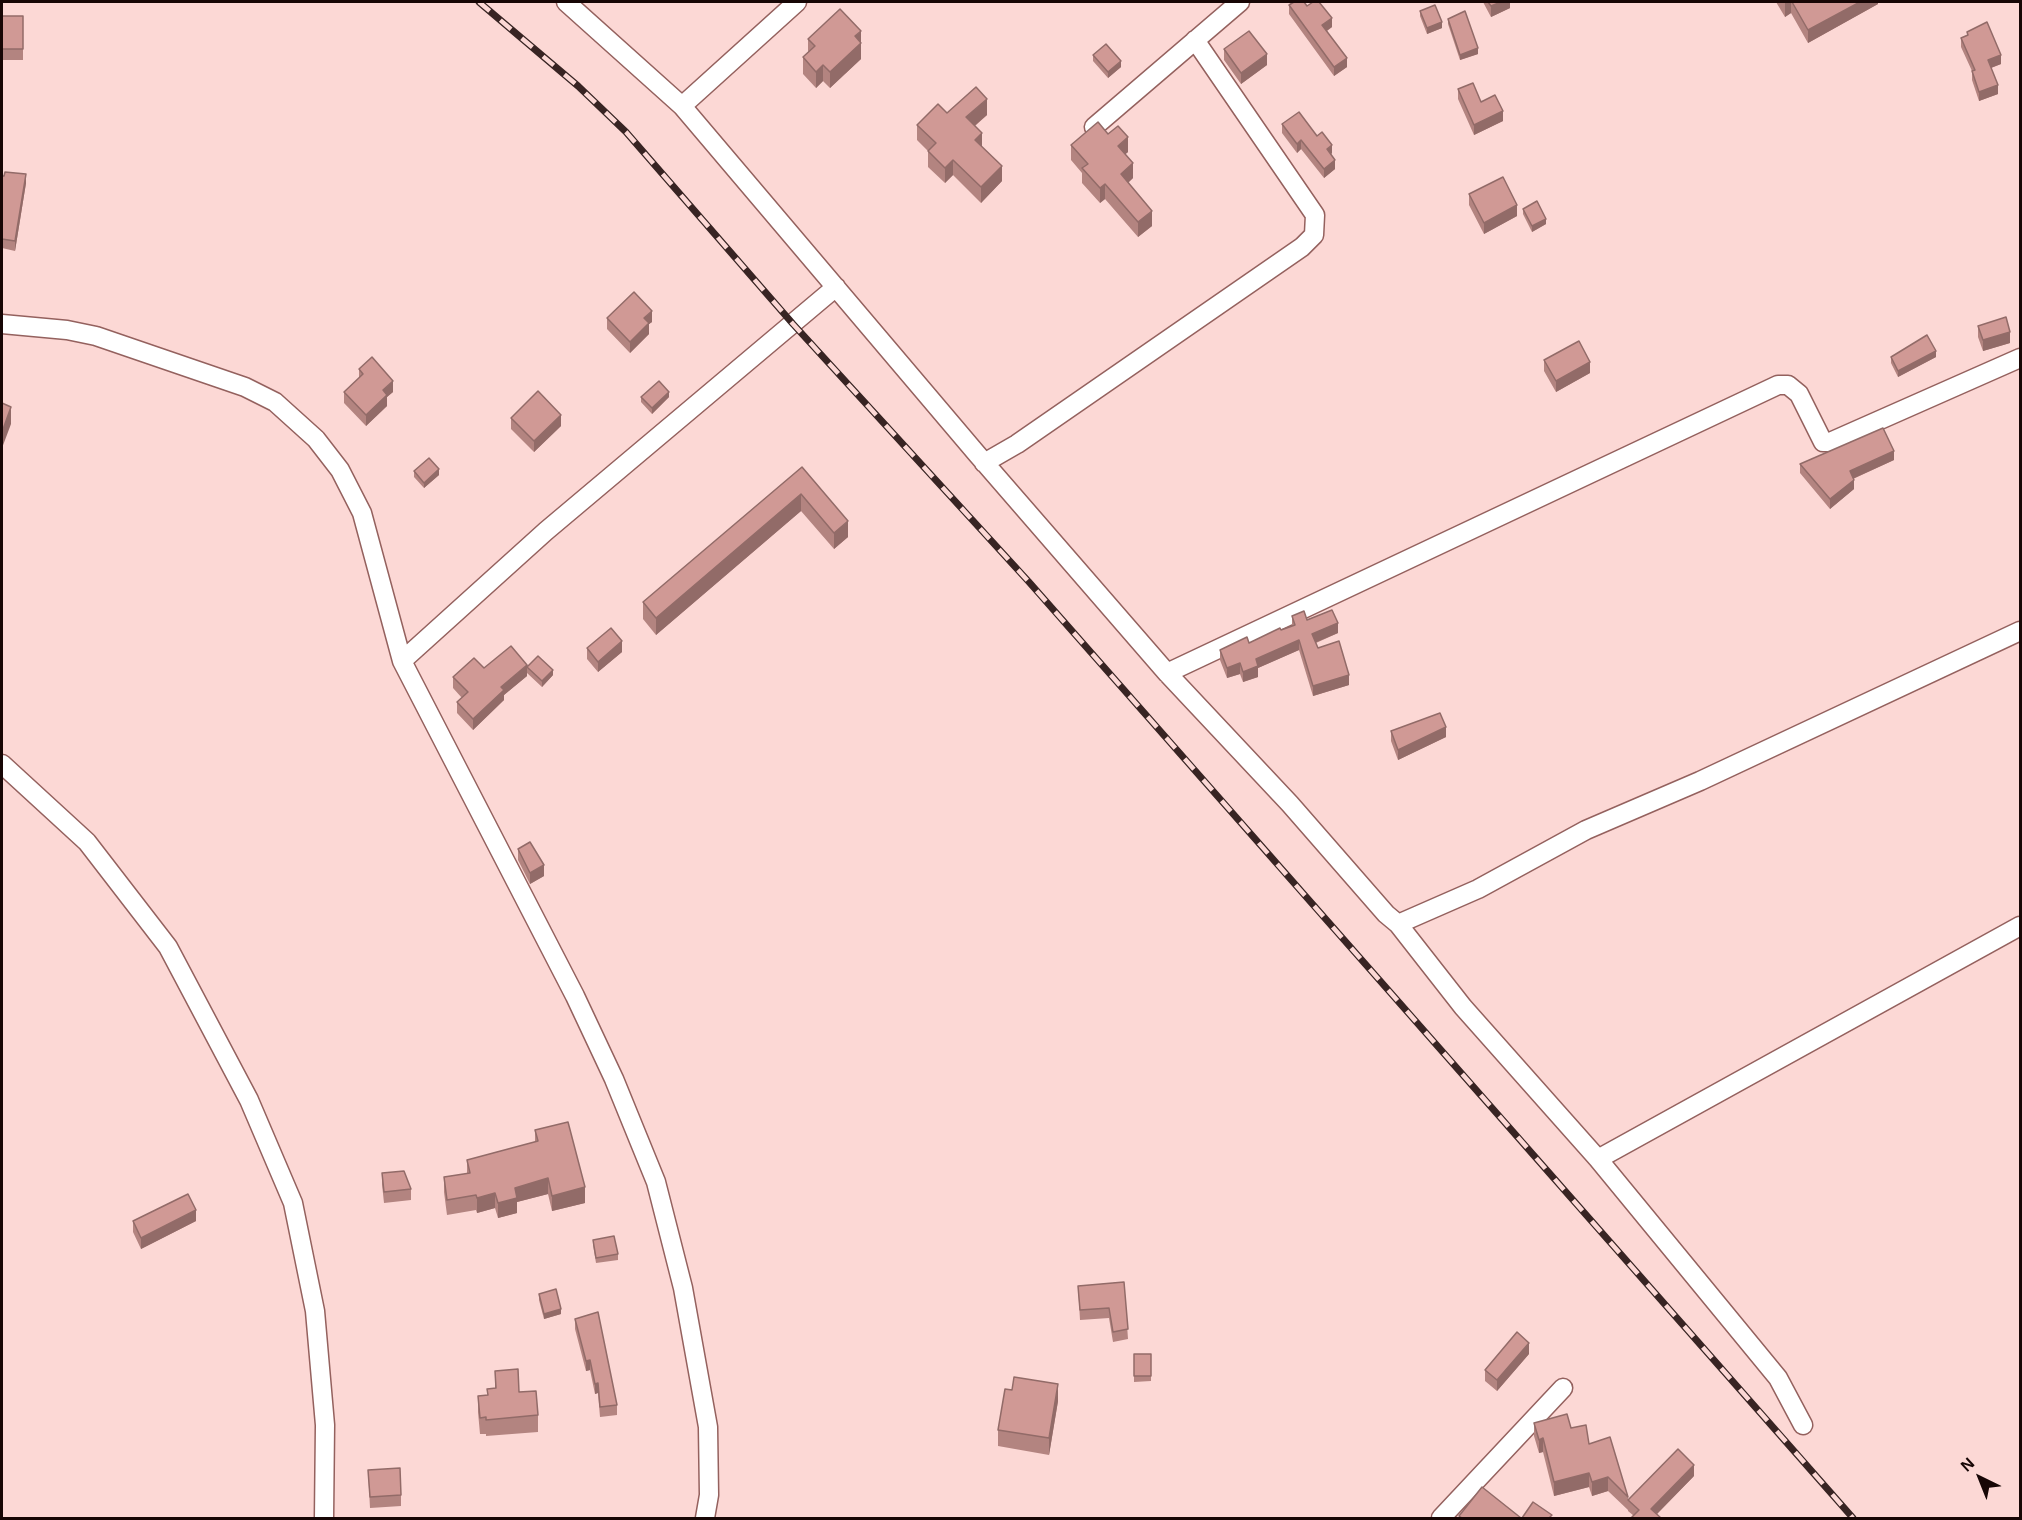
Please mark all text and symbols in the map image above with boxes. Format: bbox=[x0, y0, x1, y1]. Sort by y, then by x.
north arrow bbox=[1950, 1448, 2010, 1508]
text: N bbox=[1957, 1454, 1977, 1475]

